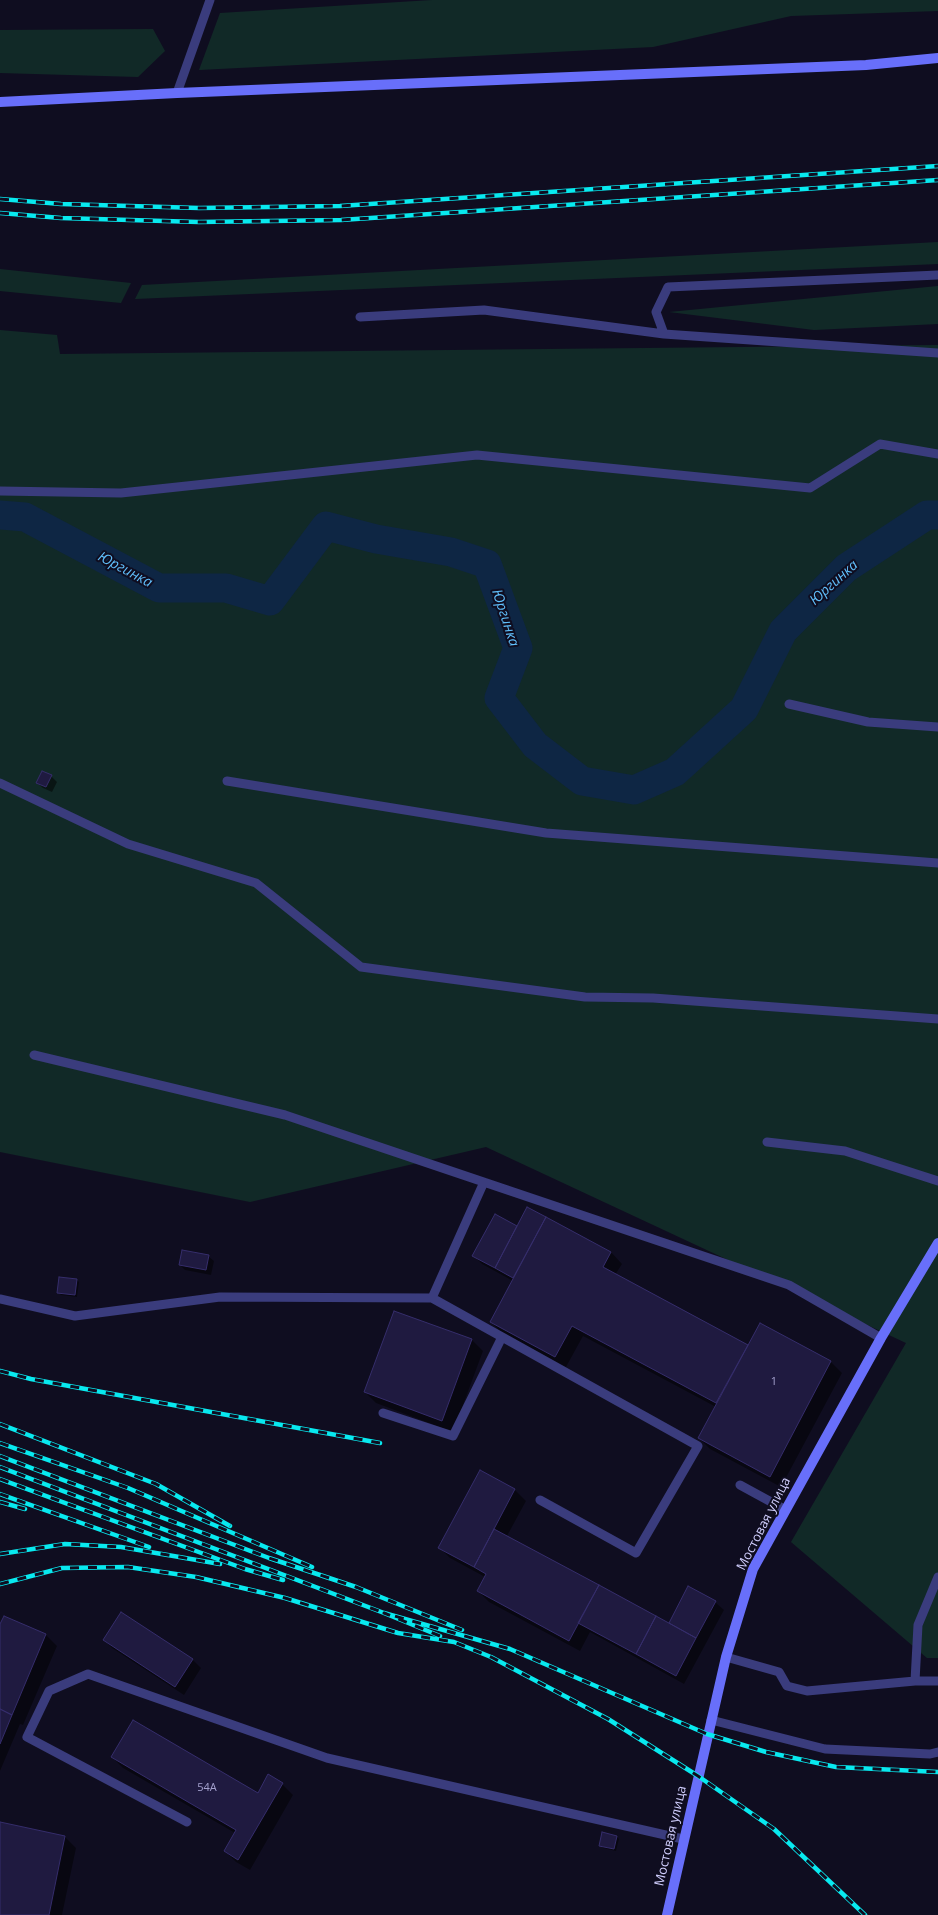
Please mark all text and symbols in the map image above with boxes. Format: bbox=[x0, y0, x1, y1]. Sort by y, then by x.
water label: Юргинка bbox=[95, 549, 155, 591]
water label: Юргинка bbox=[806, 557, 862, 609]
water label: Юргинка bbox=[488, 587, 522, 649]
house number: 1 bbox=[771, 1375, 777, 1389]
street label: Мостовая улица bbox=[734, 1475, 794, 1573]
house number: 54А bbox=[197, 1781, 217, 1795]
street label: Мостовая улица bbox=[652, 1784, 690, 1888]

